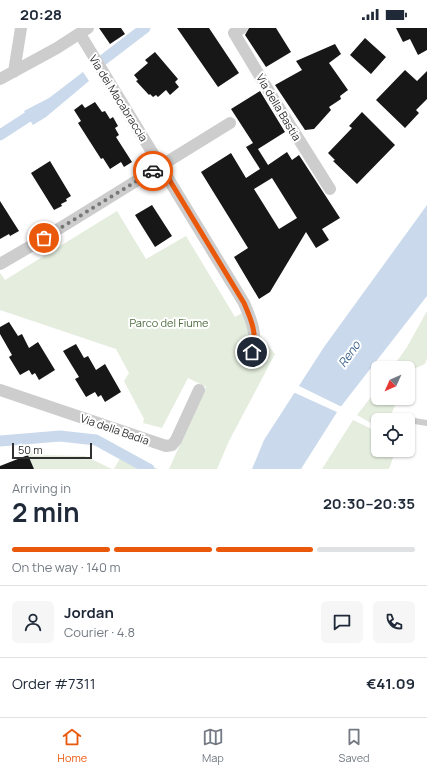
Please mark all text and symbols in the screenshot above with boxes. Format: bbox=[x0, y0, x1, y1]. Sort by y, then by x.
text: 20:28 bbox=[20, 4, 62, 25]
street label: Via dei Macabraccia bbox=[86, 52, 152, 144]
street label: Via della Bastia bbox=[253, 71, 305, 143]
courier bbox=[133, 151, 173, 191]
icon: car bbox=[142, 160, 164, 182]
pin bbox=[27, 221, 61, 255]
icon: bag bbox=[33, 227, 55, 249]
park label: Parco del Fiume bbox=[129, 315, 209, 330]
pin bbox=[235, 335, 269, 369]
water label: Reno bbox=[334, 337, 365, 371]
icon: home bbox=[241, 341, 263, 363]
north arrow bbox=[371, 361, 415, 405]
map controls bbox=[371, 361, 415, 457]
street label: Via della Badia bbox=[79, 410, 151, 448]
button: locate bbox=[371, 413, 415, 457]
scale bar bbox=[12, 441, 92, 460]
text: 50 m bbox=[18, 442, 43, 457]
text: Arriving in bbox=[12, 479, 71, 497]
text: 20:30–20:35 bbox=[323, 493, 415, 514]
text: 2 min bbox=[12, 494, 80, 530]
text: On the way · 140 m bbox=[12, 558, 121, 576]
button: person bbox=[12, 601, 54, 643]
button: chat bbox=[321, 601, 363, 643]
button: phone bbox=[373, 601, 415, 643]
text: Jordan bbox=[64, 602, 114, 623]
text: Courier · 4.8 bbox=[64, 623, 135, 641]
text: Order #7311 bbox=[12, 673, 96, 694]
text: €41.09 bbox=[366, 673, 415, 694]
tab: Home bbox=[57, 726, 87, 765]
tab: Map bbox=[202, 726, 224, 765]
tab: Saved bbox=[339, 726, 370, 765]

